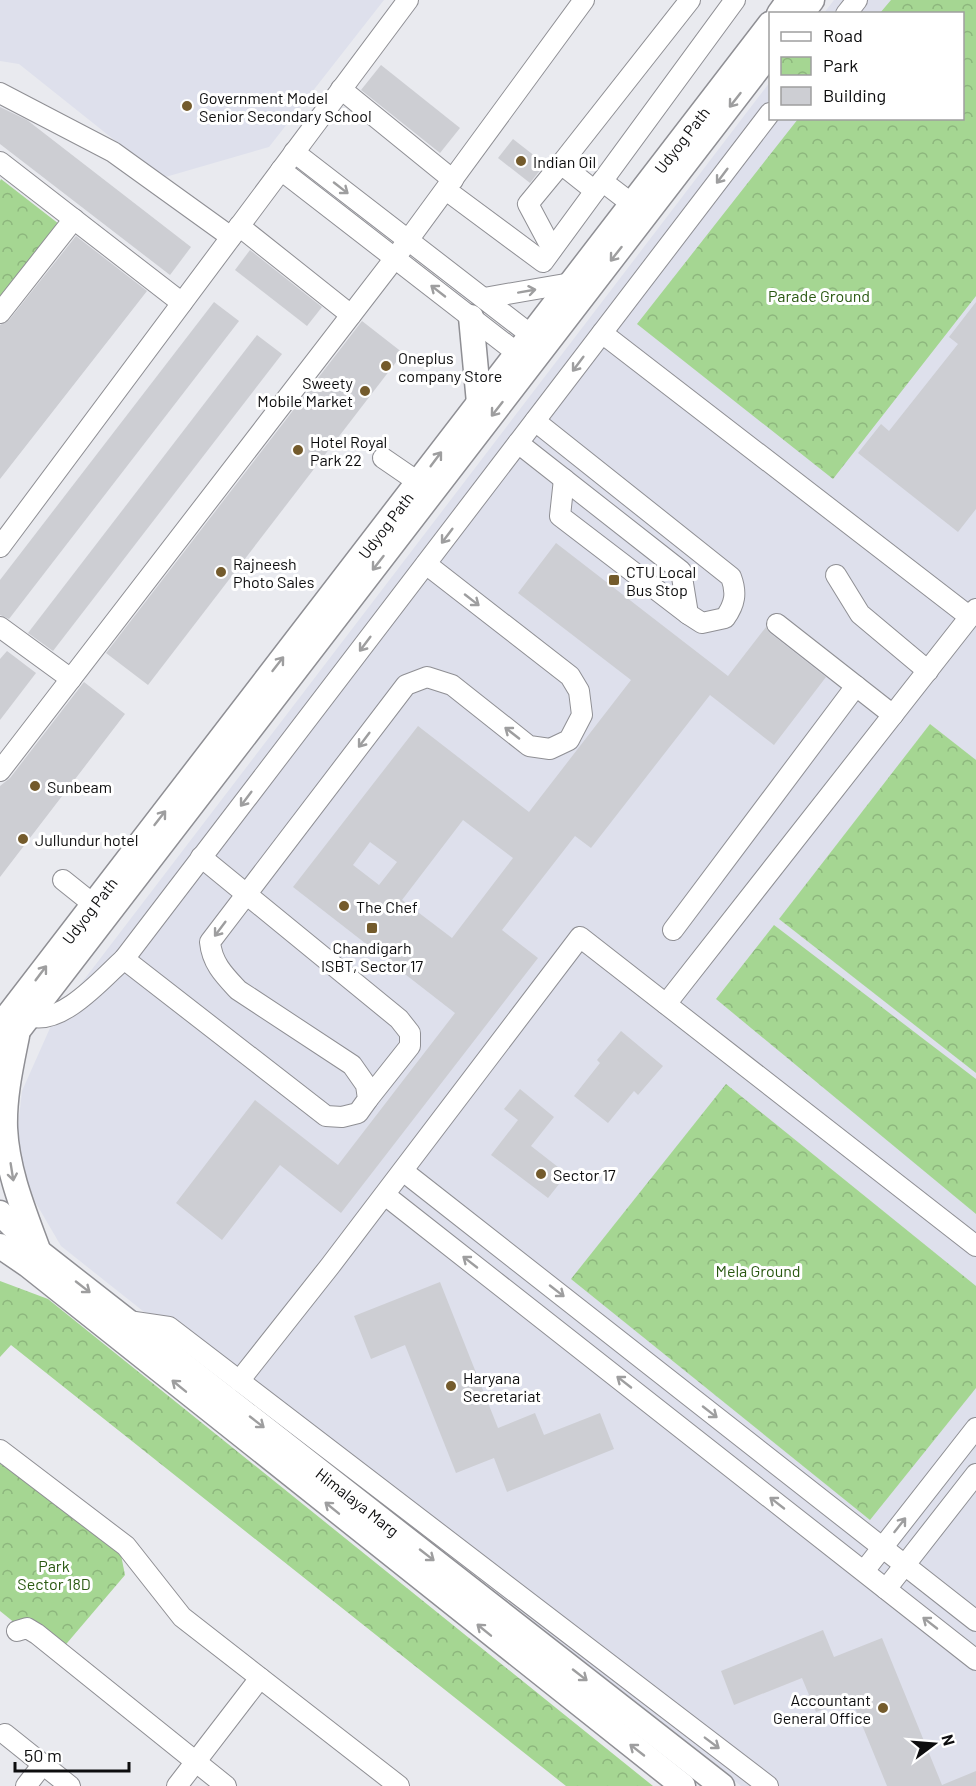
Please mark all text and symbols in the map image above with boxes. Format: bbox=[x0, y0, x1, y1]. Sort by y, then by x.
legend bbox=[769, 12, 964, 120]
text: Road bbox=[823, 24, 863, 46]
text: Park bbox=[823, 54, 858, 76]
text: Building bbox=[823, 84, 886, 106]
place label: Government Model Senior Secondary School bbox=[199, 88, 372, 125]
one-way arrow bbox=[728, 91, 741, 107]
marker: Government Model Senior Secondary School bbox=[180, 99, 194, 113]
street label: Udyog Path bbox=[650, 103, 713, 177]
place label: Indian Oil bbox=[533, 152, 596, 171]
marker: Indian Oil bbox=[514, 154, 528, 168]
one-way arrow bbox=[716, 168, 729, 184]
one-way arrow bbox=[332, 182, 348, 194]
one-way arrow bbox=[609, 246, 622, 262]
one-way arrow bbox=[430, 285, 446, 298]
one-way arrow bbox=[517, 285, 537, 296]
park label: Parade Ground bbox=[768, 286, 870, 305]
place label: Oneplus company Store bbox=[398, 348, 502, 385]
one-way arrow bbox=[572, 356, 585, 372]
marker: Oneplus company Store bbox=[379, 359, 393, 373]
place label: Sweety Mobile Market bbox=[257, 373, 354, 410]
marker: Sweety Mobile Market bbox=[358, 384, 372, 398]
one-way arrow bbox=[490, 400, 503, 416]
place label: Hotel Royal Park 22 bbox=[310, 432, 387, 469]
marker: Hotel Royal Park 22 bbox=[291, 443, 305, 457]
one-way arrow bbox=[429, 451, 442, 467]
street label: Udyog Path bbox=[354, 488, 417, 562]
one-way arrow bbox=[441, 527, 453, 543]
place label: Rajneesh Photo Sales bbox=[233, 554, 314, 591]
one-way arrow bbox=[371, 555, 384, 571]
place label: CTU Local Bus Stop bbox=[626, 562, 696, 599]
marker: Rajneesh Photo Sales bbox=[214, 565, 228, 579]
marker: CTU Local Bus Stop bbox=[607, 573, 621, 587]
one-way arrow bbox=[463, 593, 479, 606]
one-way arrow bbox=[358, 635, 371, 651]
one-way arrow bbox=[272, 656, 285, 672]
one-way arrow bbox=[504, 726, 520, 739]
one-way arrow bbox=[358, 732, 370, 748]
place label: Sunbeam bbox=[47, 777, 112, 796]
marker: Sunbeam bbox=[28, 779, 42, 793]
one-way arrow bbox=[240, 790, 252, 806]
one-way arrow bbox=[153, 810, 166, 826]
place label: Jullundur hotel bbox=[35, 830, 139, 849]
marker: Jullundur hotel bbox=[16, 832, 30, 846]
street label: Udyog Path bbox=[57, 873, 120, 947]
place label: The Chef bbox=[356, 897, 418, 916]
marker: The Chef bbox=[337, 899, 351, 913]
one-way arrow bbox=[214, 920, 227, 936]
marker: Chandigarh ISBT, Sector 17 bbox=[365, 921, 379, 935]
place label: Chandigarh ISBT, Sector 17 bbox=[321, 938, 423, 975]
one-way arrow bbox=[34, 965, 47, 981]
one-way arrow bbox=[7, 1161, 18, 1181]
place label: Sector 17 bbox=[553, 1165, 616, 1184]
marker: Sector 17 bbox=[534, 1167, 548, 1181]
one-way arrow bbox=[463, 1255, 479, 1268]
park label: Mela Ground bbox=[715, 1261, 801, 1280]
one-way arrow bbox=[75, 1280, 91, 1293]
one-way arrow bbox=[548, 1285, 564, 1298]
place label: Haryana Secretariat bbox=[463, 1368, 541, 1405]
one-way arrow bbox=[616, 1376, 632, 1389]
one-way arrow bbox=[172, 1379, 188, 1392]
marker: Haryana Secretariat bbox=[444, 1379, 458, 1393]
one-way arrow bbox=[702, 1405, 718, 1418]
one-way arrow bbox=[248, 1416, 264, 1429]
street label: Himalaya Marg bbox=[313, 1463, 403, 1540]
one-way arrow bbox=[769, 1496, 785, 1509]
one-way arrow bbox=[324, 1501, 340, 1514]
one-way arrow bbox=[893, 1518, 906, 1534]
one-way arrow bbox=[418, 1549, 434, 1562]
park label: Park Sector 18D bbox=[17, 1556, 91, 1593]
one-way arrow bbox=[922, 1617, 938, 1630]
one-way arrow bbox=[476, 1623, 492, 1636]
one-way arrow bbox=[572, 1669, 588, 1682]
place label: Accountant General Office bbox=[773, 1690, 871, 1727]
marker: Accountant General Office bbox=[876, 1701, 890, 1715]
north arrow bbox=[904, 1714, 964, 1774]
text: N bbox=[938, 1732, 959, 1747]
scale bar bbox=[15, 1735, 129, 1773]
one-way arrow bbox=[703, 1737, 719, 1750]
one-way arrow bbox=[629, 1743, 645, 1756]
text: 50 m bbox=[24, 1744, 62, 1766]

